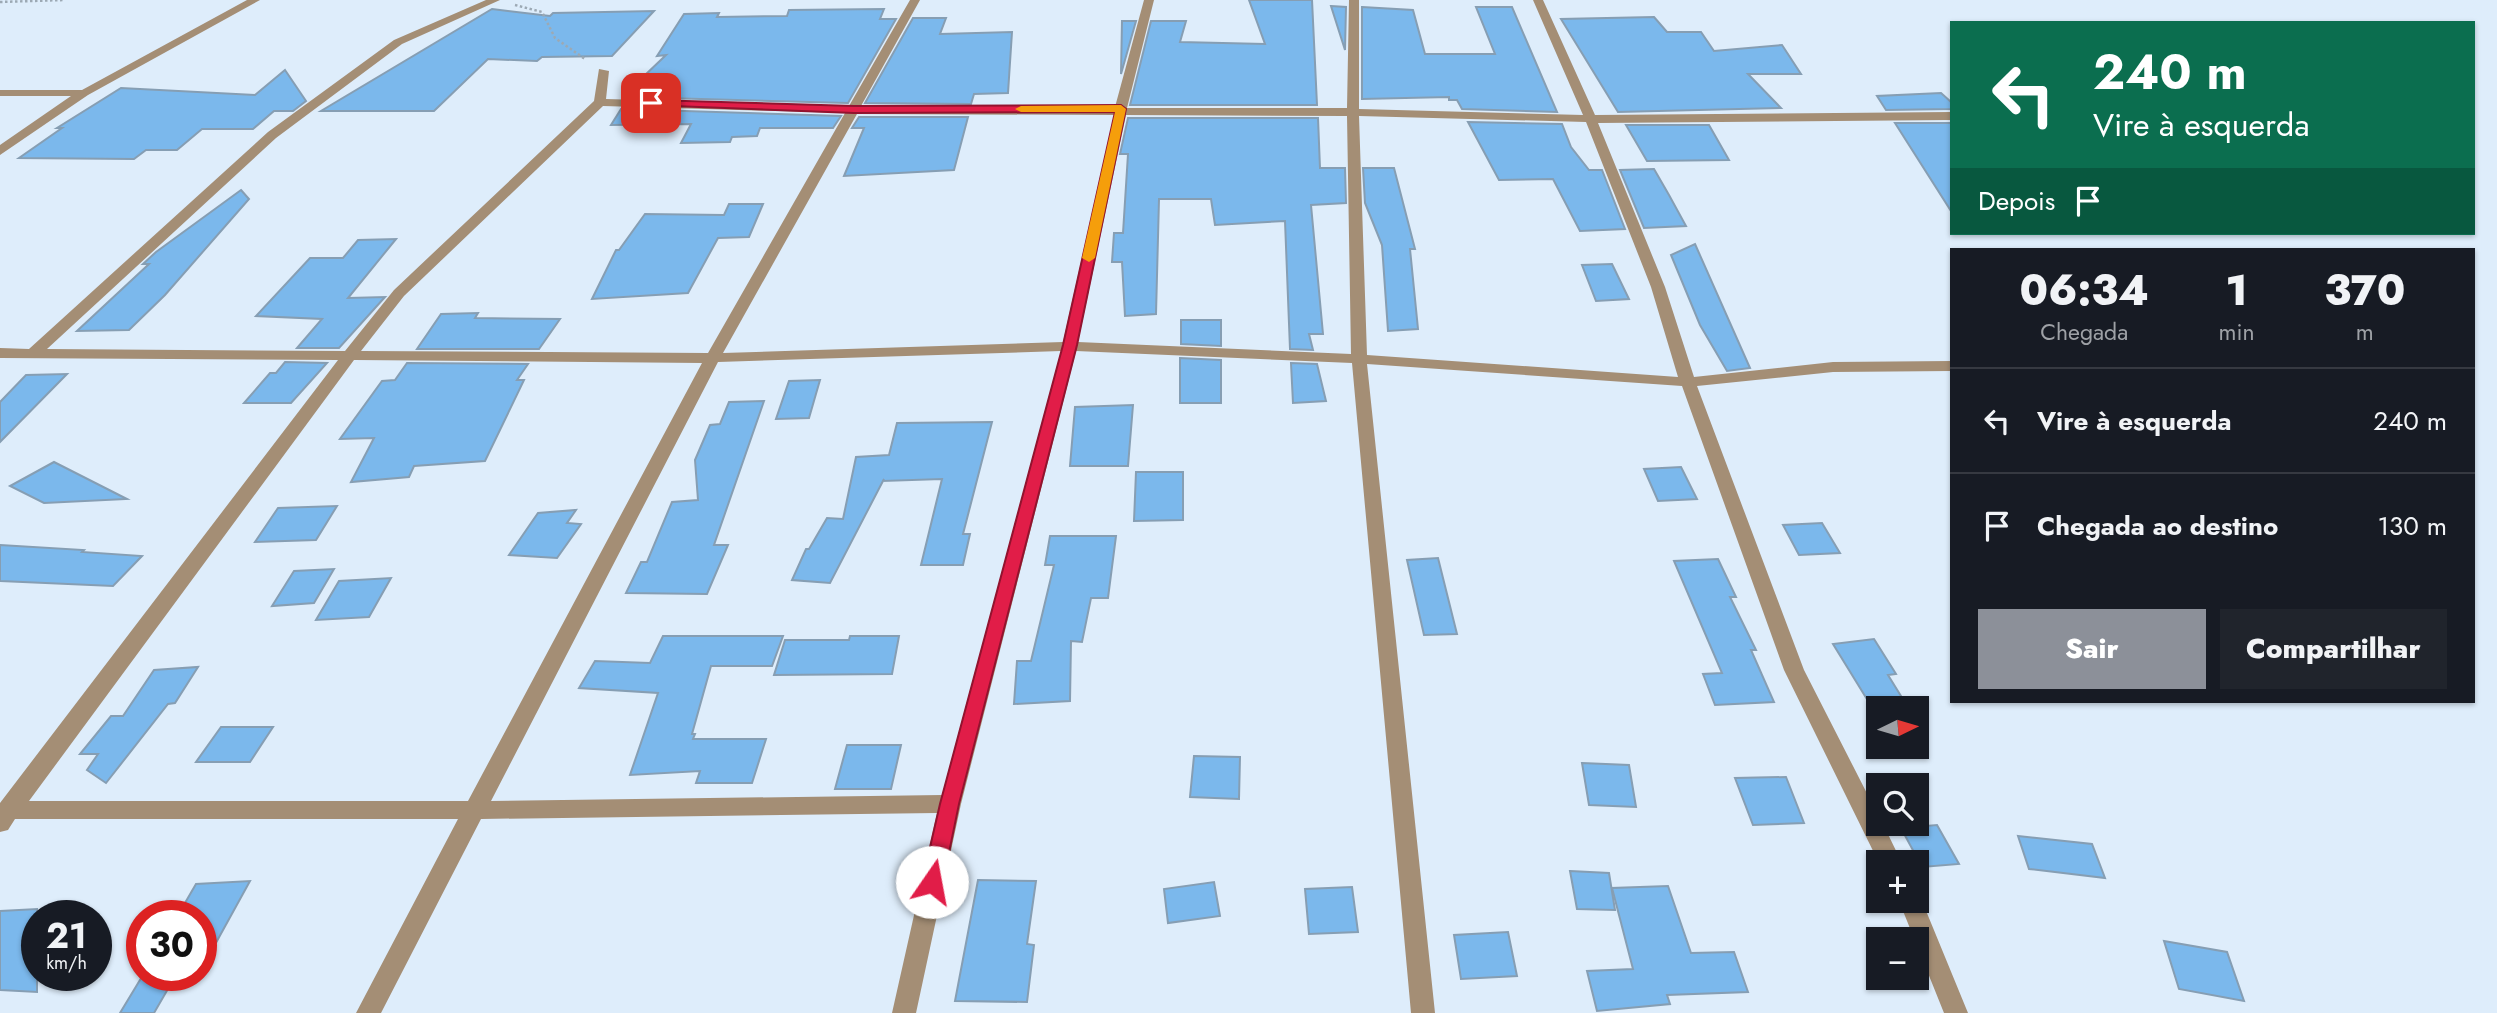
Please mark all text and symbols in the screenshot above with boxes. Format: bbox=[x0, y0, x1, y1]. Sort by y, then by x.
text: 240 m bbox=[2093, 37, 2247, 107]
icon: left bbox=[1978, 49, 2069, 140]
pin bbox=[621, 73, 681, 133]
icon: arrive bbox=[632, 84, 670, 122]
text: Vire à esquerda bbox=[2093, 102, 2310, 148]
text: Depois bbox=[1978, 182, 2055, 220]
icon: arrive bbox=[2069, 182, 2107, 220]
text: 06:34 bbox=[2020, 260, 2149, 321]
text: 1 bbox=[2226, 260, 2248, 321]
text: 370 bbox=[2324, 260, 2405, 321]
text: Chegada bbox=[2040, 315, 2128, 349]
text: min bbox=[2219, 315, 2255, 349]
text: m bbox=[2356, 315, 2374, 349]
icon: left bbox=[1978, 402, 2016, 440]
text: Vire à esquerda bbox=[2037, 402, 2232, 440]
text: 240 m bbox=[2373, 402, 2447, 440]
icon: arrive bbox=[1978, 507, 2016, 545]
text: Chegada ao destino bbox=[2037, 507, 2278, 545]
text: 130 m bbox=[2377, 507, 2447, 545]
button: Sair bbox=[1978, 609, 2206, 689]
button: Compartilhar bbox=[2220, 609, 2447, 689]
north arrow bbox=[1866, 696, 1928, 760]
map controls bbox=[1866, 696, 1929, 990]
button: search bbox=[1866, 773, 1929, 836]
position arrow bbox=[895, 845, 969, 919]
button: + bbox=[1866, 850, 1929, 913]
speed limit sign: 30 bbox=[126, 900, 217, 991]
text: 21 bbox=[46, 911, 87, 961]
button: − bbox=[1866, 927, 1929, 990]
text: km/h bbox=[46, 950, 87, 976]

